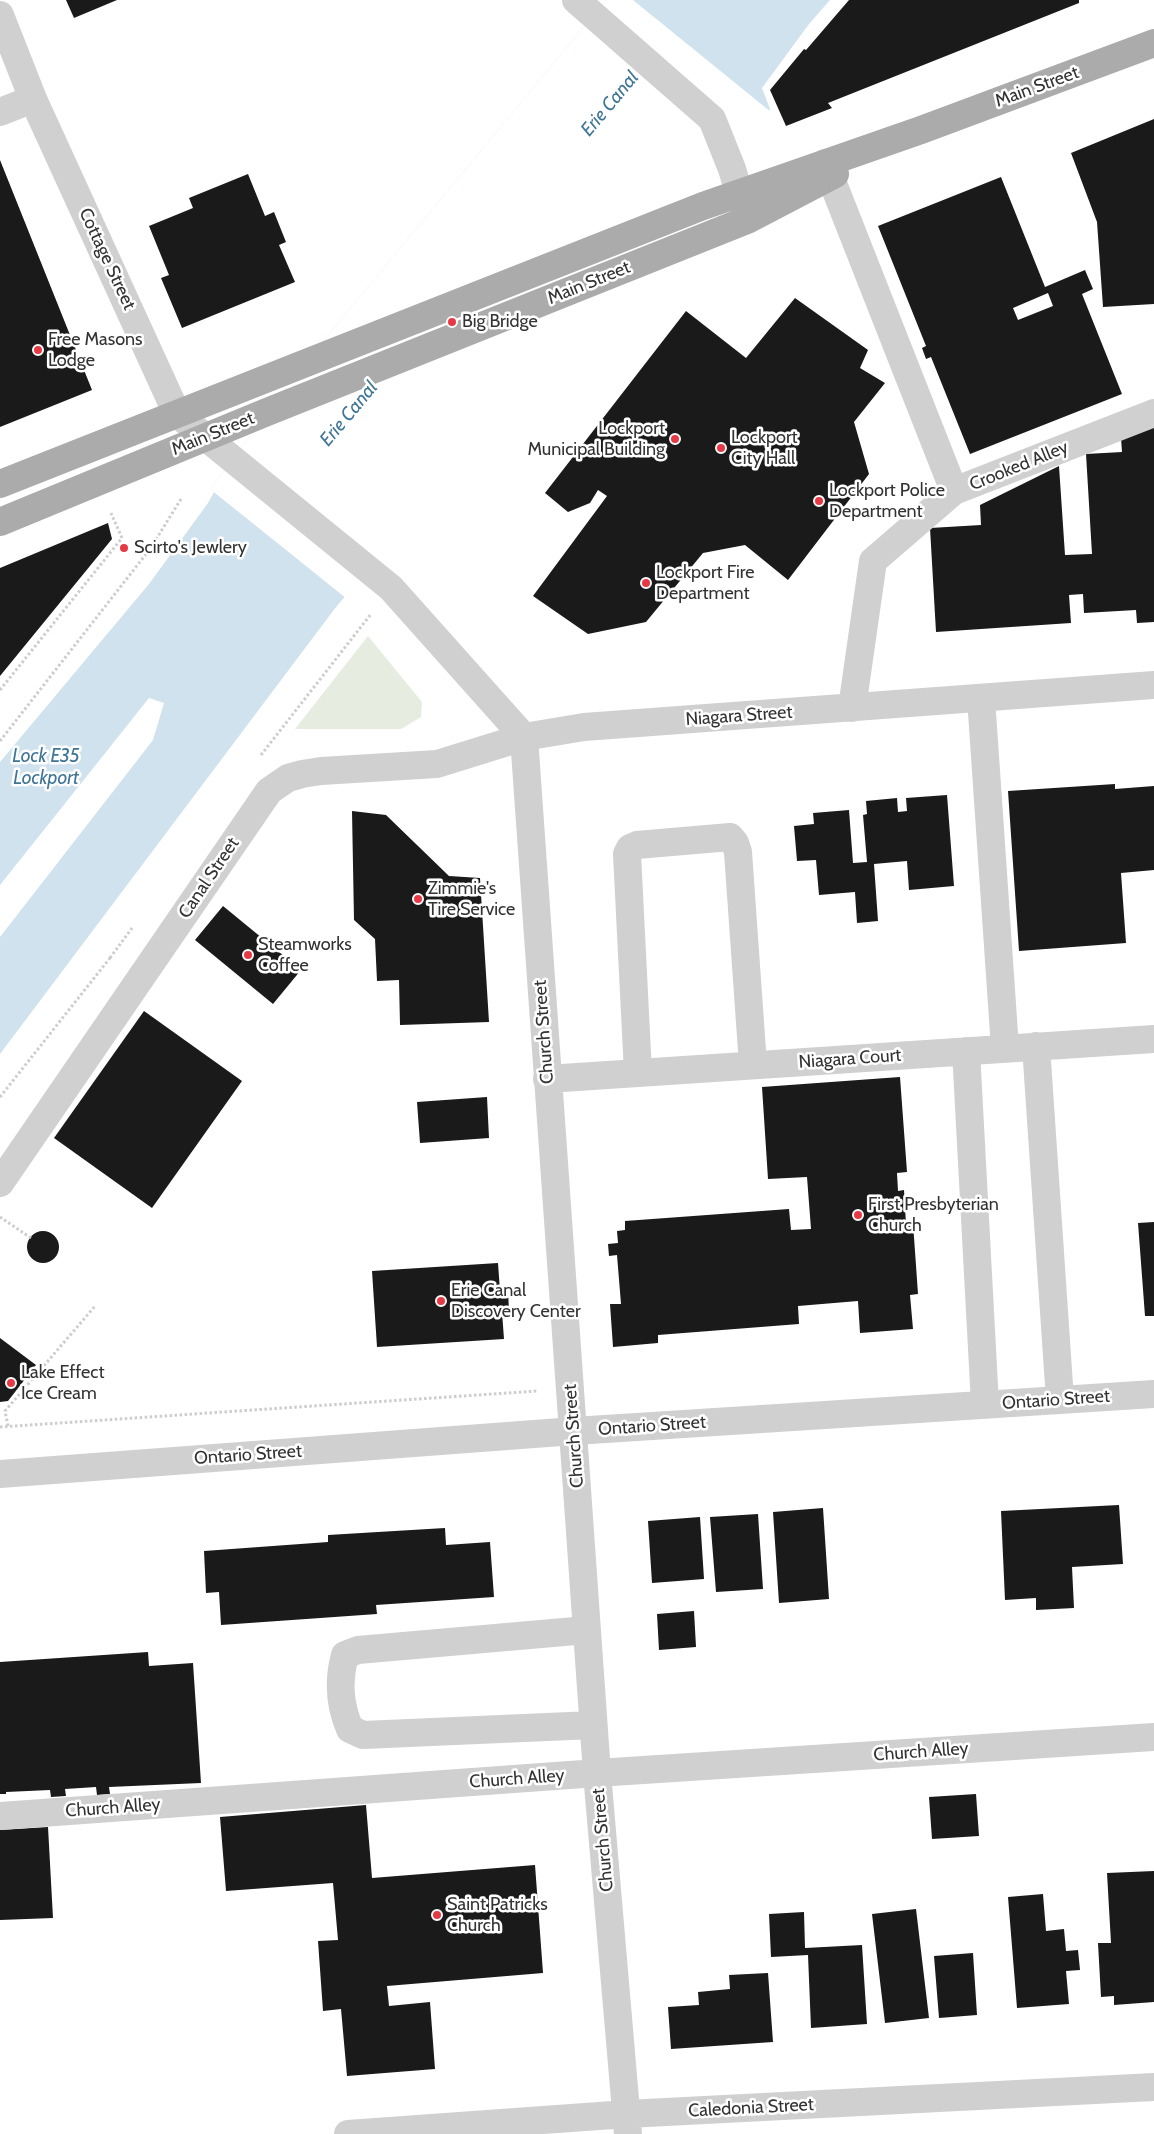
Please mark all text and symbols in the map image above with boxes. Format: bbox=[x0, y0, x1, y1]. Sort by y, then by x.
street label: Main Street bbox=[992, 62, 1082, 112]
water label: Erie Canal bbox=[576, 67, 644, 141]
street label: Cottage Street bbox=[74, 205, 140, 313]
street label: Main Street bbox=[544, 257, 634, 309]
place label: Big Bridge bbox=[462, 311, 538, 333]
marker: Big Bridge bbox=[446, 316, 458, 328]
place label: Free Masons Lodge bbox=[48, 329, 143, 372]
marker: Free Masons Lodge bbox=[32, 344, 44, 356]
water label: Erie Canal bbox=[315, 377, 383, 451]
street label: Main Street bbox=[168, 408, 258, 460]
place label: Lockport Municipal Building bbox=[527, 418, 665, 460]
place label: Lockport City Hall bbox=[731, 427, 798, 469]
marker: Lockport Municipal Building bbox=[669, 433, 681, 445]
street label: Crooked Alley bbox=[966, 436, 1072, 496]
marker: Lockport City Hall bbox=[715, 442, 727, 454]
place label: Lockport Police Department bbox=[829, 480, 945, 522]
marker: Lockport Police Department bbox=[813, 495, 825, 507]
place label: Scirto's Jewlery bbox=[134, 537, 247, 559]
marker: Scirto's Jewlery bbox=[118, 542, 130, 554]
place label: Lockport Fire Department bbox=[656, 562, 754, 604]
marker: Lockport Fire Department bbox=[640, 577, 652, 589]
street label: Niagara Street bbox=[685, 701, 793, 731]
water label: Lock E35 Lockport bbox=[12, 745, 80, 789]
street label: Canal Street bbox=[174, 833, 244, 923]
place label: Zimmie's Tire Service bbox=[428, 878, 515, 921]
marker: Zimmie's Tire Service bbox=[412, 893, 424, 905]
place label: Steamworks Coffee bbox=[258, 934, 352, 976]
marker: Steamworks Coffee bbox=[242, 949, 254, 961]
street label: Church Street bbox=[530, 979, 558, 1085]
street label: Niagara Court bbox=[798, 1045, 902, 1073]
place label: First Presbyterian Church bbox=[868, 1194, 999, 1236]
marker: First Presbyterian Church bbox=[852, 1209, 864, 1221]
place label: Erie Canal Discovery Center bbox=[451, 1280, 581, 1322]
marker: Erie Canal Discovery Center bbox=[435, 1295, 447, 1307]
place label: Lake Effect Ice Cream bbox=[21, 1362, 105, 1405]
marker: Lake Effect Ice Cream bbox=[5, 1377, 17, 1389]
street label: Church Street bbox=[560, 1383, 588, 1489]
street label: Ontario Street bbox=[1001, 1385, 1111, 1415]
street label: Ontario Street bbox=[597, 1411, 707, 1441]
street label: Ontario Street bbox=[193, 1440, 303, 1470]
street label: Church Alley bbox=[873, 1738, 969, 1766]
street label: Church Alley bbox=[469, 1765, 565, 1793]
street label: Church Street bbox=[588, 1787, 618, 1893]
street label: Church Alley bbox=[65, 1794, 161, 1822]
place label: Saint Patricks Church bbox=[447, 1894, 548, 1936]
marker: Saint Patricks Church bbox=[431, 1909, 443, 1921]
street label: Caledonia Street bbox=[688, 2094, 814, 2122]

